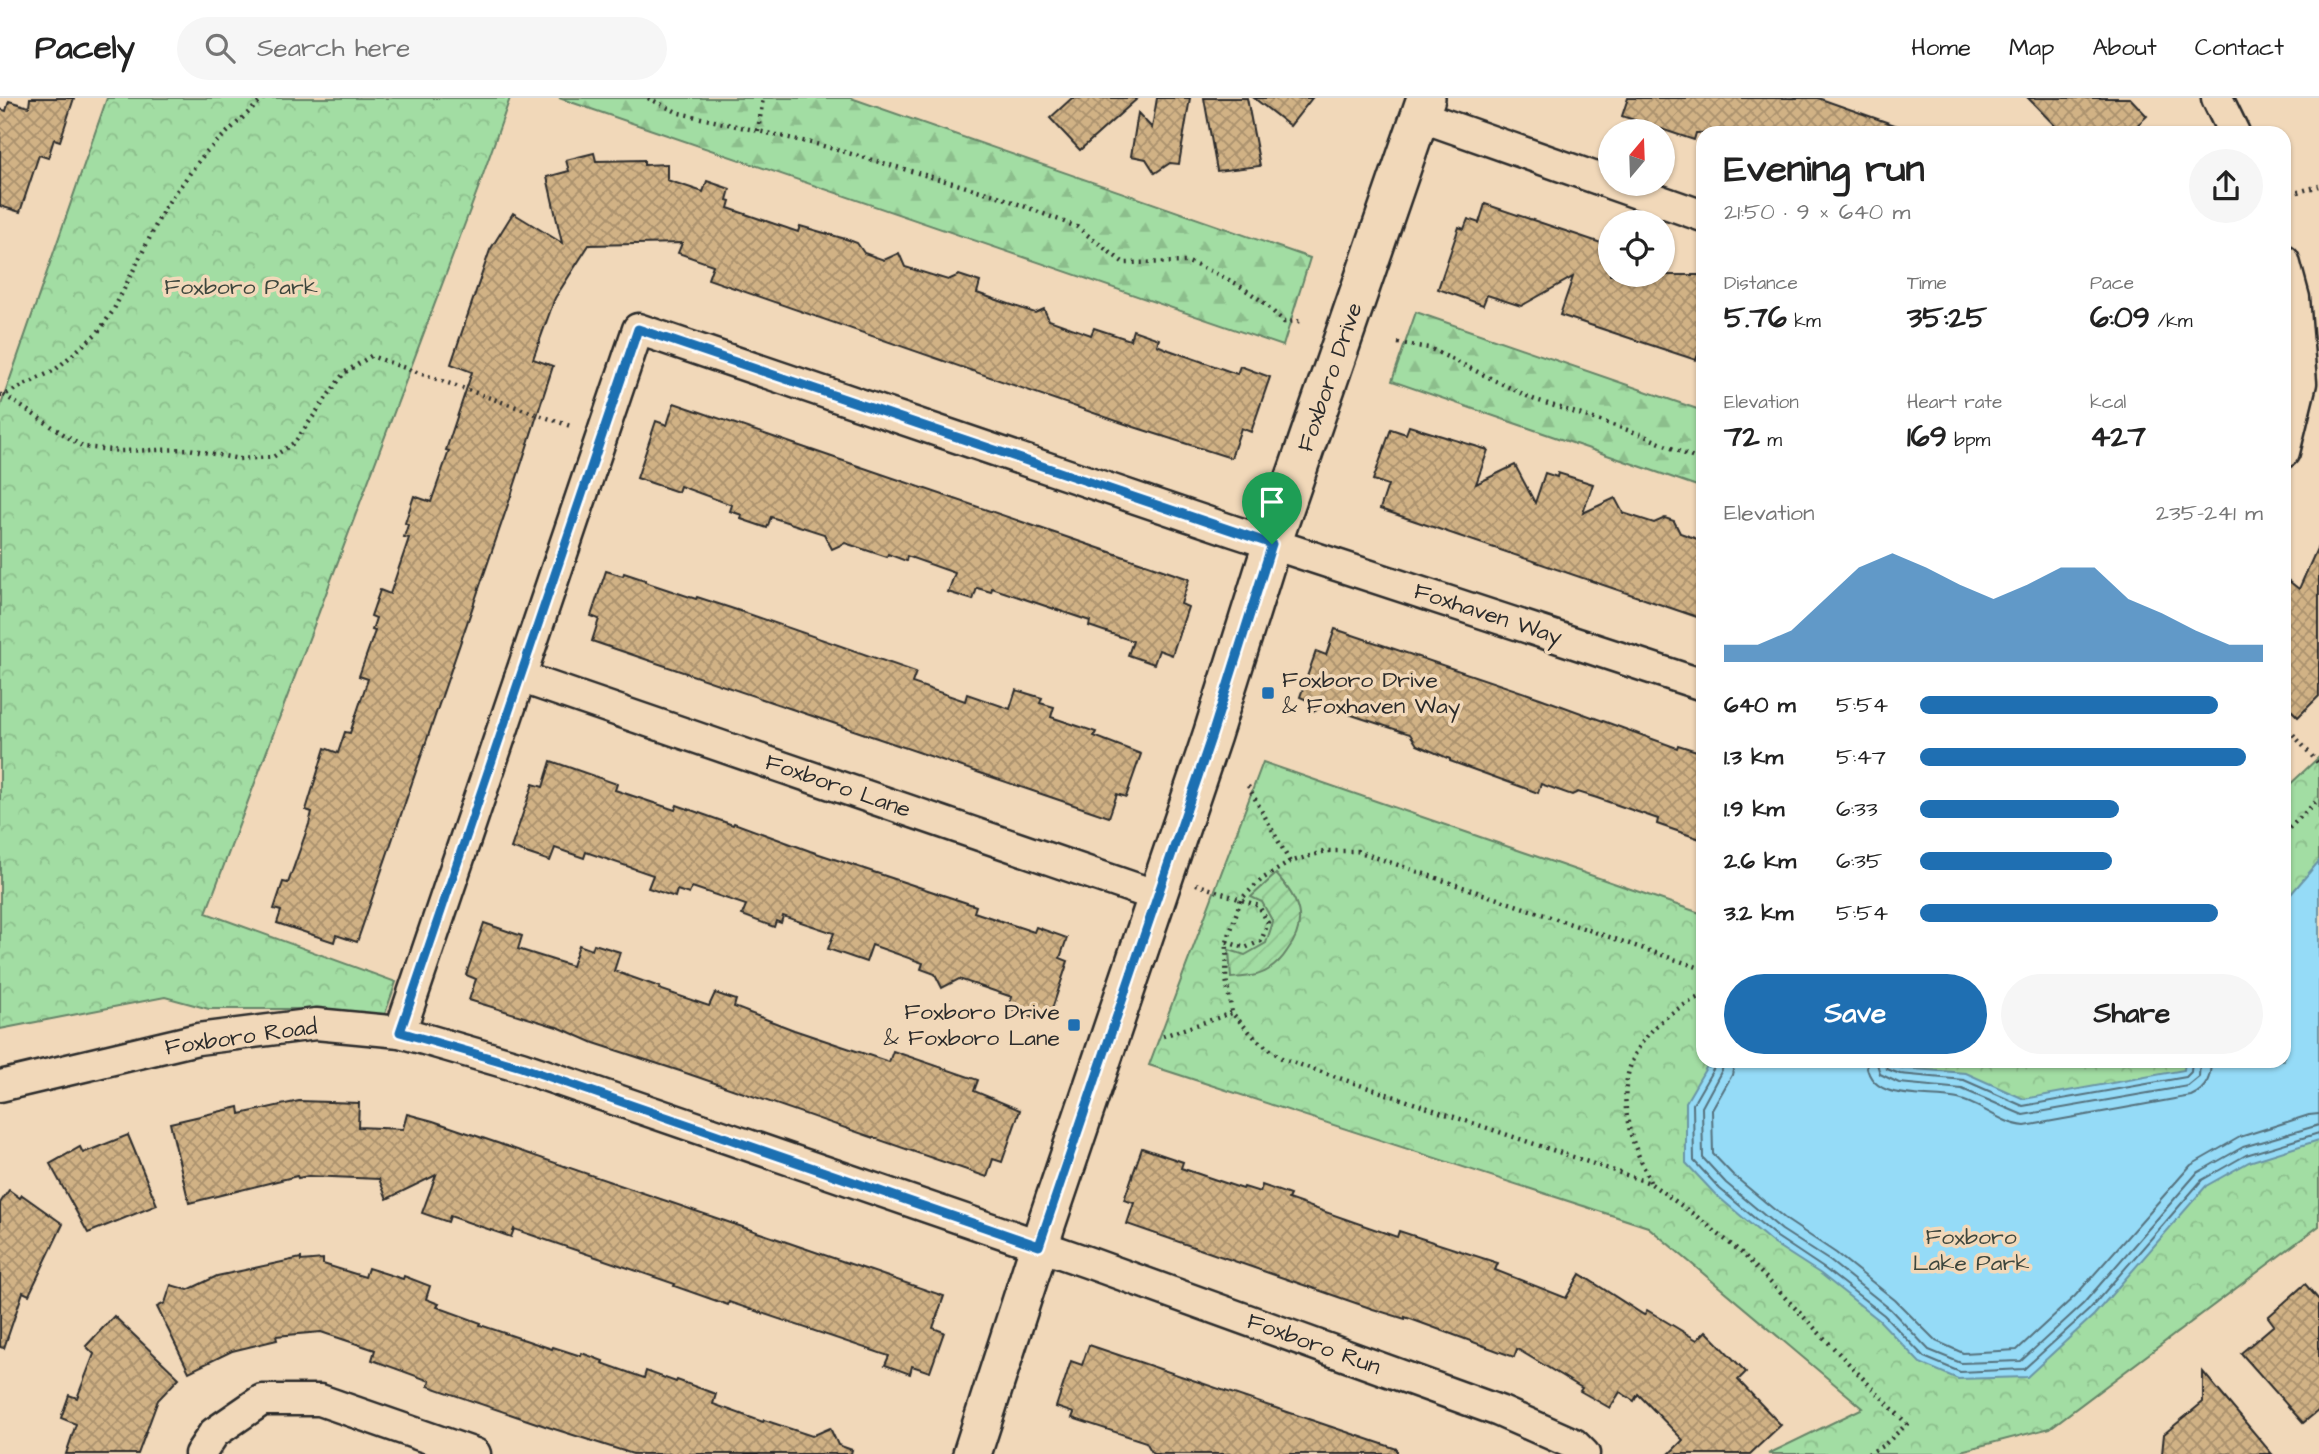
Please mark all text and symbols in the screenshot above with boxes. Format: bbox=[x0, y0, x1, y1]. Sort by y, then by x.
search box bbox=[177, 17, 667, 80]
text: Pacely bbox=[35, 25, 135, 71]
icon: search bbox=[201, 29, 239, 67]
text: Search here bbox=[257, 30, 410, 66]
text: Home bbox=[1911, 31, 1971, 65]
text: Map bbox=[2009, 31, 2054, 65]
text: About bbox=[2092, 31, 2157, 65]
text: Contact bbox=[2195, 31, 2284, 65]
north arrow bbox=[1598, 119, 1675, 196]
map controls bbox=[1598, 119, 1675, 287]
text: Evening run bbox=[1724, 144, 1925, 196]
button: share bbox=[2189, 149, 2263, 223]
text: 21:50 · 9 × 640 m bbox=[1724, 196, 1910, 228]
button: locate bbox=[1598, 210, 1675, 287]
text: Distance bbox=[1724, 270, 1798, 297]
text: Time bbox=[1907, 270, 1947, 297]
text: Pace bbox=[2090, 270, 2134, 297]
park label: Foxboro Park bbox=[164, 271, 318, 303]
text: 5.76 bbox=[1724, 297, 1787, 339]
text: 35:25 bbox=[1907, 297, 1987, 339]
text: 6:09 bbox=[2090, 297, 2150, 339]
street label: Foxboro Drive bbox=[1290, 298, 1370, 456]
text: km bbox=[1787, 308, 1821, 335]
text: /km bbox=[2150, 308, 2193, 335]
text: Elevation bbox=[1724, 389, 1799, 416]
text: Heart rate bbox=[1907, 389, 2002, 416]
text: kcal bbox=[2090, 389, 2126, 416]
text: 72 bbox=[1724, 416, 1760, 458]
text: 169 bbox=[1907, 416, 1947, 458]
text: 427 bbox=[2090, 416, 2146, 458]
text: m bbox=[1760, 427, 1782, 454]
text: bpm bbox=[1947, 427, 1990, 454]
pin bbox=[1242, 472, 1302, 544]
icon: arrive bbox=[1253, 483, 1291, 521]
text: Elevation bbox=[1724, 497, 1815, 529]
text: 235–241 m bbox=[2156, 497, 2263, 529]
street label: Foxhaven Way bbox=[1410, 575, 1566, 654]
place label: Foxboro Drive & Foxhaven Way bbox=[1282, 664, 1461, 723]
marker: Foxboro Drive & Foxhaven Way bbox=[1260, 685, 1276, 701]
text: 640 m bbox=[1724, 689, 1796, 721]
text: 5:54 bbox=[1836, 689, 1888, 721]
text: 1.3 km bbox=[1724, 741, 1783, 773]
text: 5:47 bbox=[1836, 741, 1886, 773]
street label: Foxboro Lane bbox=[761, 746, 915, 826]
text: 1.9 km bbox=[1724, 793, 1785, 825]
text: 6:33 bbox=[1836, 793, 1878, 825]
text: 2.6 km bbox=[1724, 845, 1796, 877]
text: 6:35 bbox=[1836, 845, 1882, 877]
text: 3.2 km bbox=[1724, 897, 1793, 929]
text: 5:54 bbox=[1836, 897, 1888, 929]
button: Save bbox=[1724, 974, 1987, 1054]
button: Share bbox=[2001, 974, 2263, 1054]
place label: Foxboro Drive & Foxboro Lane bbox=[883, 996, 1060, 1054]
street label: Foxboro Road bbox=[163, 1010, 319, 1064]
marker: Foxboro Drive & Foxboro Lane bbox=[1066, 1017, 1082, 1033]
park label: Foxboro Lake Park bbox=[1913, 1221, 2029, 1279]
street label: Foxboro Run bbox=[1243, 1305, 1385, 1383]

